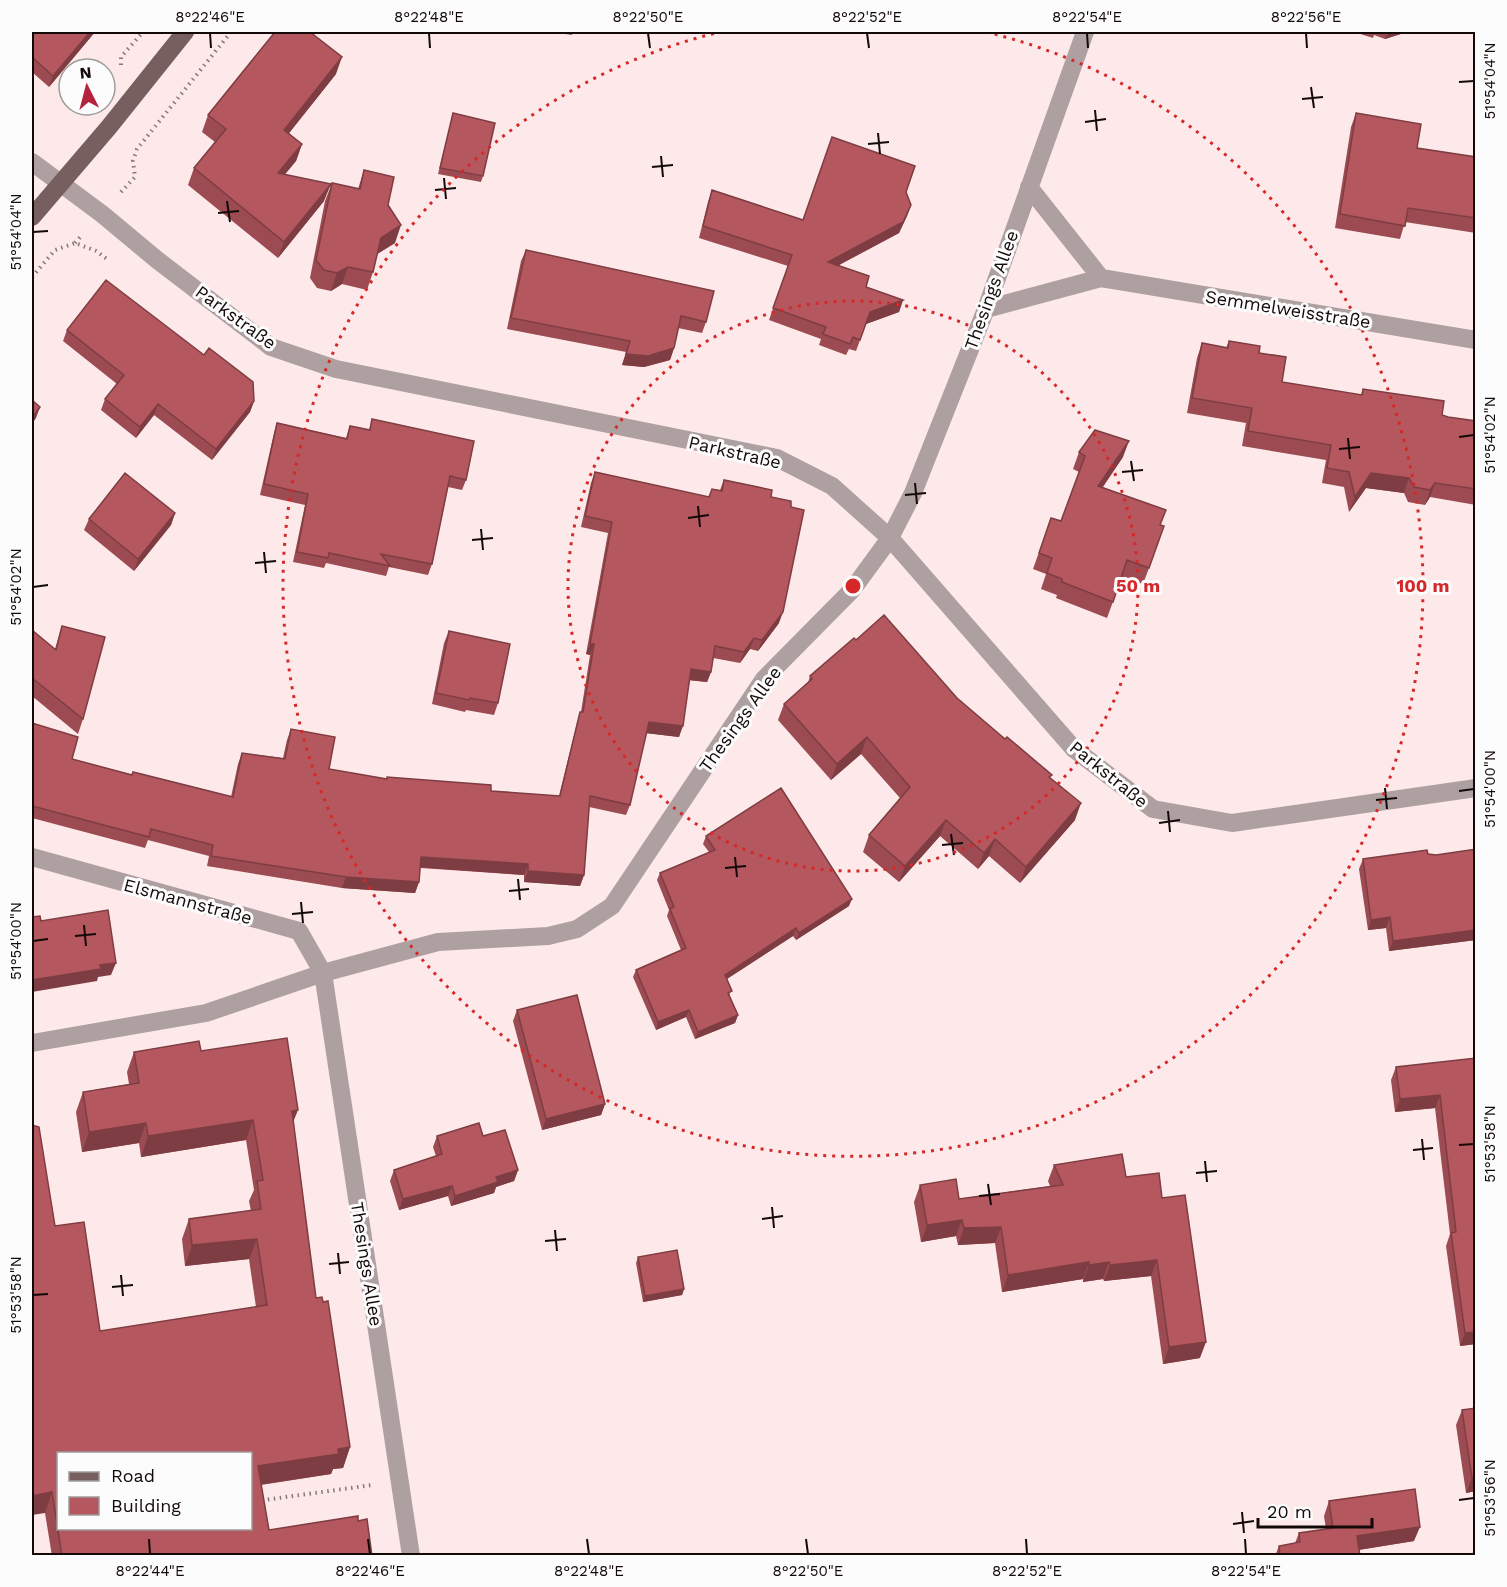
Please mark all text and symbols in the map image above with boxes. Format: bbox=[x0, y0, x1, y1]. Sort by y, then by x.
text: 8°22'46"E bbox=[175, 8, 245, 26]
text: 8°22'48"E bbox=[394, 8, 464, 26]
text: 8°22'50"E bbox=[613, 8, 683, 26]
text: 8°22'52"E bbox=[832, 8, 902, 26]
text: 8°22'54"E bbox=[1052, 8, 1122, 26]
text: 8°22'56"E bbox=[1271, 8, 1341, 26]
text: 51°54'04"N bbox=[1481, 43, 1499, 119]
north arrow bbox=[57, 57, 117, 117]
text: N bbox=[79, 63, 92, 83]
text: 51°54'04"N bbox=[7, 194, 25, 270]
street label: Thesings Allee bbox=[960, 227, 1022, 353]
street label: Parkstraße bbox=[192, 281, 280, 353]
street label: Semmelweisstraße bbox=[1204, 286, 1372, 332]
text: 51°54'02"N bbox=[1481, 396, 1499, 474]
street label: Parkstraße bbox=[687, 431, 783, 473]
text: 51°54'02"N bbox=[7, 548, 25, 626]
text: 50 m bbox=[1116, 575, 1160, 596]
text: 100 m bbox=[1396, 575, 1450, 596]
centre of rings bbox=[843, 576, 863, 596]
street label: Thesings Allee bbox=[695, 662, 785, 776]
street label: Parkstraße bbox=[1066, 736, 1152, 812]
text: 51°54'00"N bbox=[1481, 750, 1499, 828]
street label: Elsmannstraße bbox=[122, 874, 254, 928]
text: 51°54'00"N bbox=[7, 902, 25, 980]
text: 51°53'58"N bbox=[1481, 1105, 1499, 1183]
street label: Thesings Allee bbox=[347, 1200, 387, 1328]
text: 51°53'58"N bbox=[7, 1256, 25, 1334]
legend bbox=[57, 1452, 252, 1530]
text: 51°53'56"N bbox=[1481, 1459, 1499, 1537]
text: Road bbox=[111, 1465, 155, 1486]
scale bar bbox=[1258, 1491, 1372, 1529]
text: Building bbox=[111, 1495, 181, 1516]
text: 20 m bbox=[1267, 1501, 1312, 1522]
text: 8°22'44"E bbox=[116, 1562, 184, 1580]
text: 8°22'46"E bbox=[335, 1562, 405, 1580]
text: 8°22'48"E bbox=[554, 1562, 624, 1580]
text: 8°22'50"E bbox=[773, 1562, 843, 1580]
text: 8°22'52"E bbox=[992, 1562, 1062, 1580]
text: 8°22'54"E bbox=[1211, 1562, 1281, 1580]

